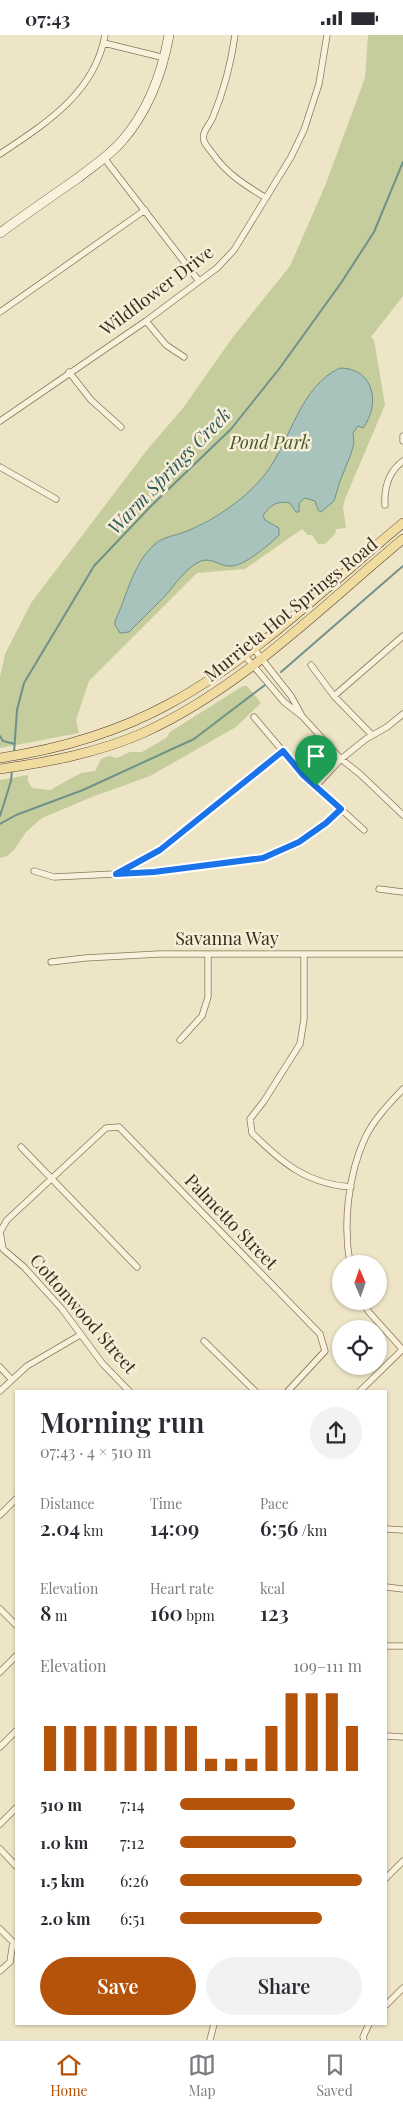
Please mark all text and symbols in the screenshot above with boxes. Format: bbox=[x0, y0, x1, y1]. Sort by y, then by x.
text: 07:43 bbox=[25, 5, 70, 31]
street label: Wildflower Drive bbox=[94, 240, 218, 341]
water label: Warm Springs Creek bbox=[101, 401, 236, 539]
park label: Pond Park bbox=[229, 430, 310, 454]
street label: Murrieta Hot Springs Road bbox=[199, 531, 382, 687]
pin bbox=[295, 735, 337, 786]
icon: arrive bbox=[302, 742, 330, 770]
street label: Savanna Way bbox=[175, 926, 279, 950]
street label: Palmetto Street bbox=[180, 1168, 284, 1275]
street label: Cottonwood Street bbox=[25, 1248, 143, 1379]
north arrow bbox=[332, 1255, 388, 1310]
map controls bbox=[332, 1255, 387, 1375]
button: locate bbox=[332, 1320, 387, 1375]
text: Morning run bbox=[40, 1403, 204, 1440]
button: share bbox=[310, 1407, 362, 1459]
text: 07:43 · 4 × 510 m bbox=[40, 1441, 151, 1462]
text: Distance bbox=[40, 1494, 95, 1513]
text: Time bbox=[150, 1494, 182, 1513]
text: Pace bbox=[260, 1494, 289, 1513]
text: 2.04 bbox=[40, 1513, 80, 1541]
text: 14:09 bbox=[150, 1513, 199, 1541]
text: 6:56 bbox=[260, 1513, 298, 1541]
text: km bbox=[80, 1521, 103, 1540]
text: /km bbox=[298, 1521, 327, 1540]
text: Elevation bbox=[40, 1579, 98, 1598]
text: Heart rate bbox=[150, 1579, 214, 1598]
text: kcal bbox=[260, 1579, 285, 1598]
text: 8 bbox=[40, 1598, 52, 1626]
text: 160 bbox=[150, 1598, 183, 1626]
text: 123 bbox=[260, 1598, 289, 1626]
text: m bbox=[52, 1606, 67, 1625]
text: bpm bbox=[183, 1606, 215, 1625]
text: Elevation bbox=[40, 1655, 107, 1676]
text: 109–111 m bbox=[293, 1655, 362, 1676]
text: 510 m bbox=[40, 1794, 82, 1815]
text: 7:14 bbox=[120, 1794, 145, 1815]
text: 1.0 km bbox=[40, 1832, 88, 1853]
text: 7:12 bbox=[120, 1832, 144, 1853]
text: 1.5 km bbox=[40, 1870, 85, 1891]
text: 6:26 bbox=[120, 1870, 148, 1891]
text: 2.0 km bbox=[40, 1908, 90, 1929]
text: 6:51 bbox=[120, 1908, 145, 1929]
button: Save bbox=[40, 1957, 196, 2015]
button: Share bbox=[206, 1957, 362, 2015]
tab: Home bbox=[50, 2051, 88, 2100]
tab: Map bbox=[188, 2051, 216, 2100]
tab: Saved bbox=[316, 2051, 353, 2100]

